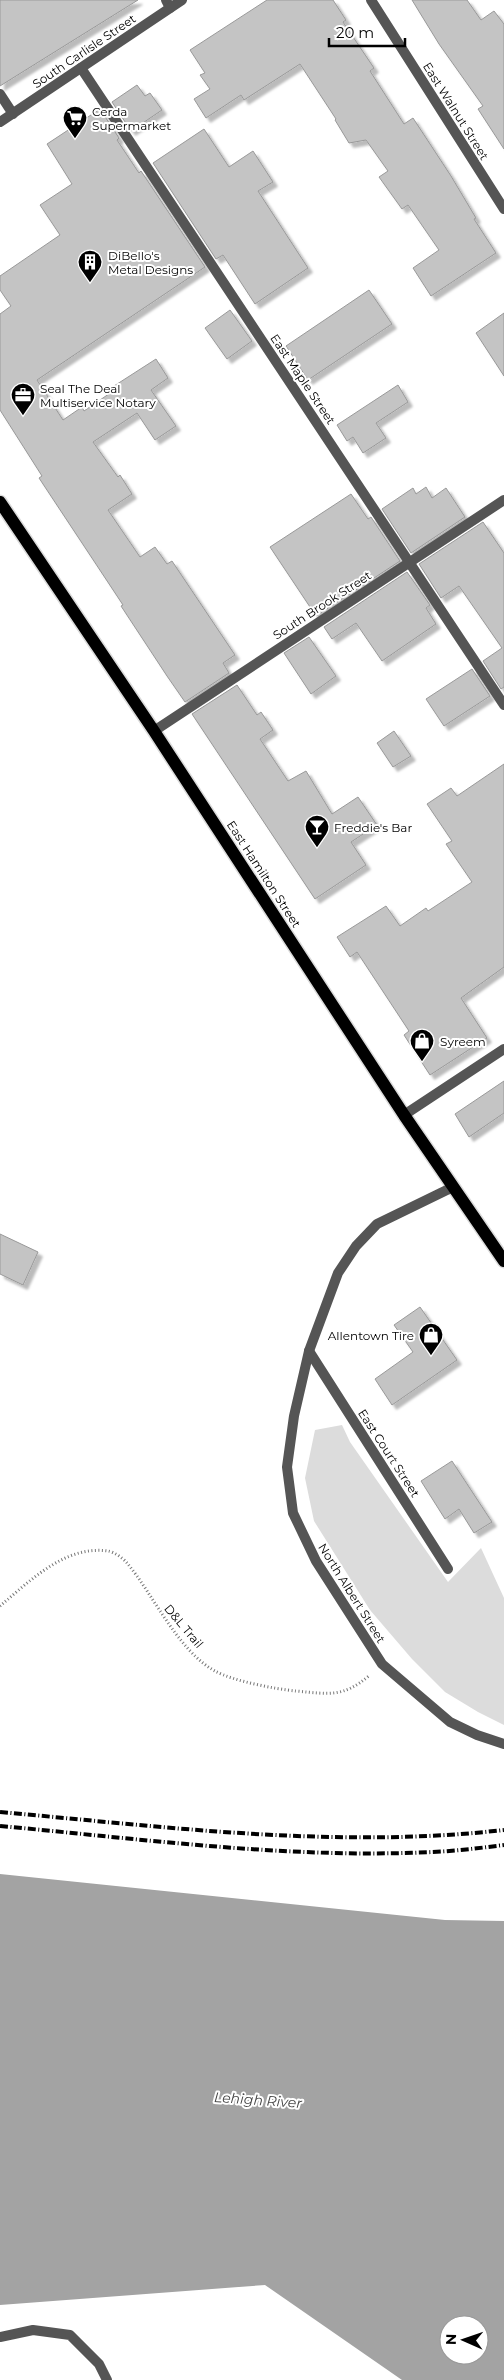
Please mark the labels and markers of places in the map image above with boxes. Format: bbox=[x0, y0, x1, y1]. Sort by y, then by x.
place label: Cerda Supermarket bbox=[92, 104, 171, 133]
supermarket icon: Cerda Supermarket bbox=[62, 105, 88, 139]
place label: DiBello's Metal Designs bbox=[108, 248, 193, 277]
building icon: DiBello's Metal Designs bbox=[77, 249, 103, 283]
place label: Seal The Deal Multiservice Notary bbox=[40, 381, 156, 410]
office icon: Seal The Deal Multiservice Notary bbox=[10, 382, 36, 416]
bar icon: Freddie's Bar bbox=[304, 814, 330, 848]
place label: Freddie's Bar bbox=[334, 820, 412, 835]
shop icon: Syreem bbox=[409, 1028, 435, 1062]
place label: Syreem bbox=[440, 1034, 486, 1049]
shop icon: Allentown Tire bbox=[418, 1322, 444, 1356]
place label: Allentown Tire bbox=[328, 1328, 414, 1343]

